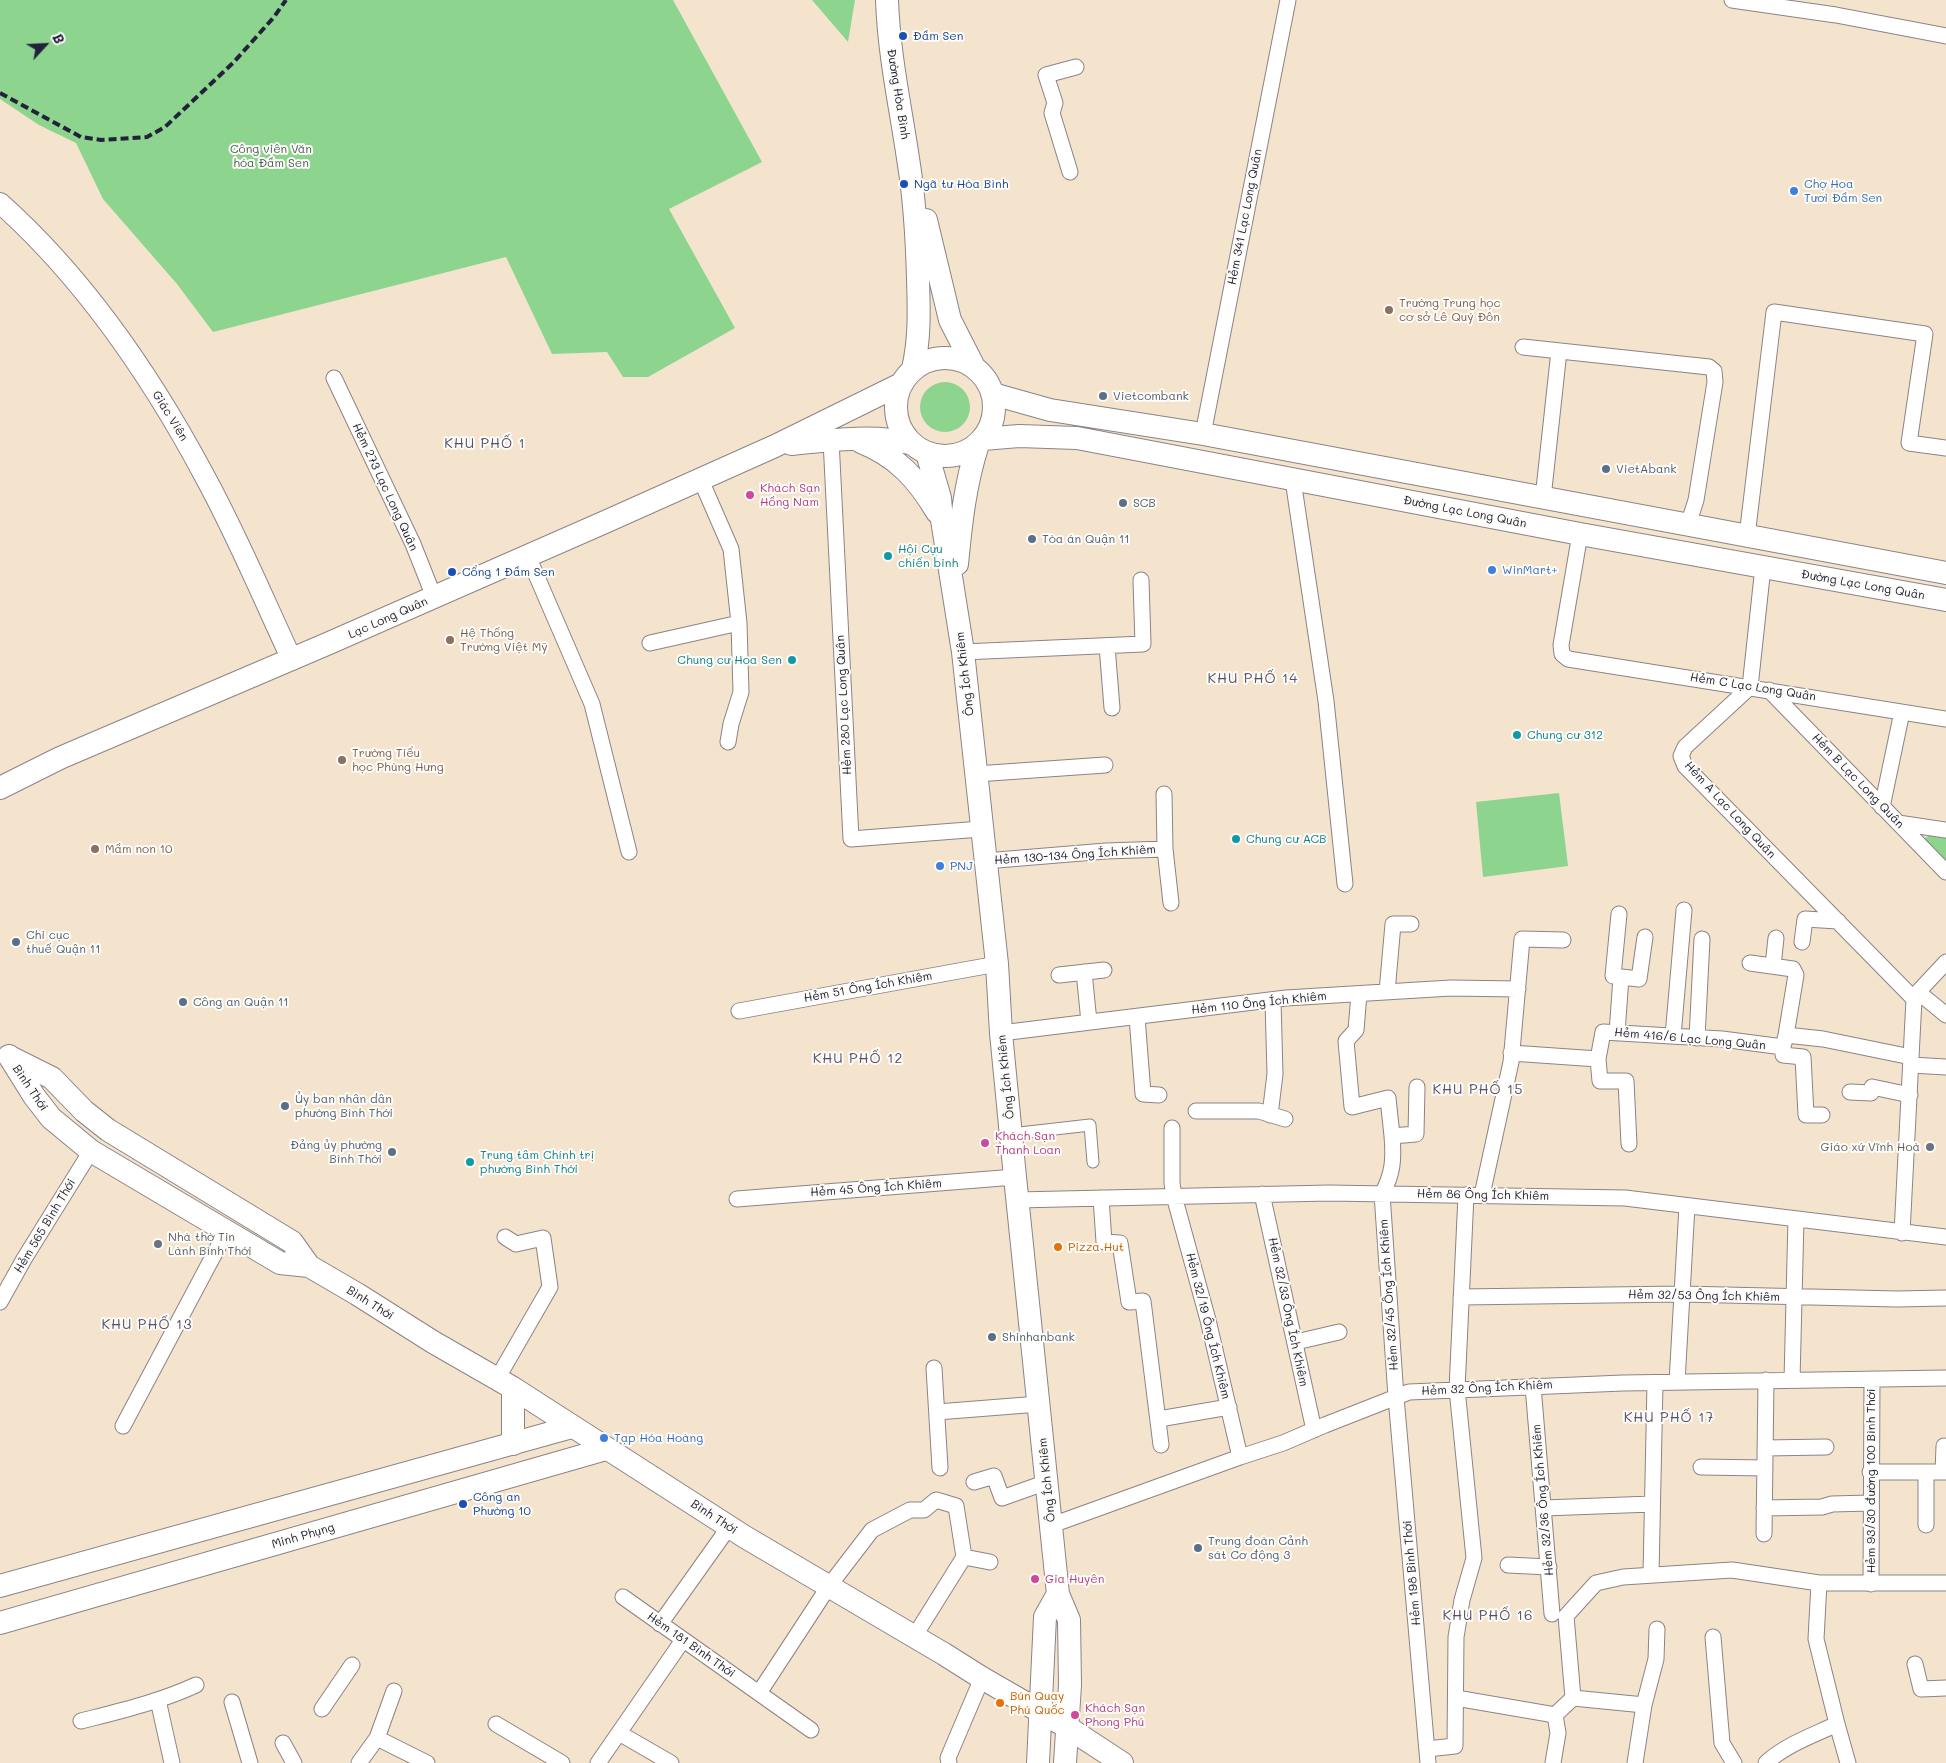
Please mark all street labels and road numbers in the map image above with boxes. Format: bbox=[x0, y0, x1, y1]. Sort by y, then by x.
street label: Đường Hòa Bình bbox=[884, 48, 912, 140]
street label: Hẻm 341 Lạc Long Quân bbox=[1225, 148, 1265, 286]
street label: Giác Viên bbox=[149, 388, 191, 444]
street label: Hẻm 273 Lạc Long Quân bbox=[349, 421, 421, 553]
street label: Đường Lạc Long Quân bbox=[1402, 493, 1528, 531]
street label: Đường Lạc Long Quân bbox=[1800, 567, 1926, 603]
street label: Lạc Long Quân bbox=[346, 594, 430, 642]
street label: Ông Ích Khiêm bbox=[953, 631, 977, 717]
street label: Hẻm 280 Lạc Long Quân bbox=[833, 635, 855, 775]
street label: Hẻm C Lạc Long Quân bbox=[1689, 670, 1817, 704]
street label: Hẻm B Lạc Long Quân bbox=[1809, 731, 1907, 831]
street label: Hẻm A Lạc Long Quân bbox=[1681, 759, 1779, 861]
street label: Hẻm 130-134 Ông Ích Khiêm bbox=[994, 842, 1156, 868]
street label: Hẻm 51 Ông Ích Khiêm bbox=[803, 969, 933, 1005]
street label: Hẻm 110 Ông Ích Khiêm bbox=[1191, 989, 1327, 1017]
street label: Hẻm 416/6 Lạc Long Quân bbox=[1614, 1025, 1766, 1053]
street label: Ông Ích Khiêm bbox=[994, 1034, 1018, 1120]
street label: Bình Thới bbox=[9, 1062, 51, 1114]
street label: Hẻm 565 Bình Thới bbox=[11, 1176, 79, 1276]
street label: Hẻm 45 Ông Ích Khiêm bbox=[810, 1176, 942, 1200]
street label: Hẻm 86 Ông Ích Khiêm bbox=[1417, 1187, 1549, 1203]
street label: Hẻm 32/45 Ông Ích Khiêm bbox=[1377, 1219, 1401, 1371]
street label: Hẻm 32/33 Ông Ích Khiêm bbox=[1265, 1236, 1311, 1388]
street label: Hẻm 32/19 Ông Ích Khiêm bbox=[1183, 1251, 1233, 1401]
street label: Bình Thới bbox=[344, 1283, 396, 1323]
street label: Hẻm 32/53 Ông Ích Khiêm bbox=[1628, 1287, 1780, 1305]
street label: Hẻm 32 Ông Ích Khiêm bbox=[1421, 1377, 1553, 1399]
street label: Hẻm 93/30 đường 100 Bình Thới bbox=[1864, 1389, 1878, 1573]
street label: Hẻm 32/36 Ông Ích Khiêm bbox=[1529, 1424, 1557, 1576]
street label: Ông Ích Khiêm bbox=[1035, 1437, 1059, 1523]
street label: Bình Thới bbox=[688, 1497, 740, 1537]
street label: Minh Phụng bbox=[270, 1520, 336, 1552]
street label: Hẻm 198 Bình Thới bbox=[1400, 1520, 1424, 1626]
street label: Hẻm 181 Bình Thới bbox=[644, 1609, 738, 1681]

